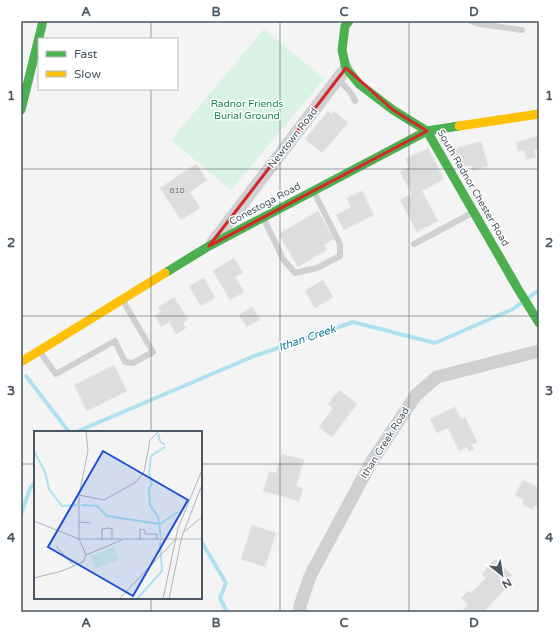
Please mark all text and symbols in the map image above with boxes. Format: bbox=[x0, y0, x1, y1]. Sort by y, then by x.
text: A bbox=[81, 4, 91, 20]
text: B bbox=[211, 4, 221, 20]
text: C bbox=[339, 4, 349, 20]
text: D bbox=[469, 4, 479, 20]
legend bbox=[38, 38, 178, 90]
text: Fast bbox=[74, 47, 98, 61]
text: Slow bbox=[74, 67, 101, 81]
text: 1 bbox=[7, 88, 15, 104]
text: 1 bbox=[545, 88, 553, 104]
park label: Radnor Friends Burial Ground bbox=[211, 98, 284, 122]
street label: Newtown Road bbox=[266, 105, 320, 171]
street label: South Radnor Chester Road bbox=[435, 127, 511, 249]
street label: Conestoga Road bbox=[227, 180, 303, 228]
house number: 610 bbox=[169, 186, 185, 195]
text: 2 bbox=[7, 235, 15, 251]
text: 2 bbox=[545, 235, 553, 251]
water label: Ithan Creek bbox=[277, 322, 338, 354]
text: 3 bbox=[7, 383, 15, 399]
text: 3 bbox=[545, 383, 553, 399]
street label: Ithan Creek Road bbox=[358, 405, 412, 481]
inset map bbox=[34, 431, 202, 599]
text: 4 bbox=[7, 530, 16, 546]
text: 4 bbox=[545, 530, 554, 546]
north arrow bbox=[482, 555, 522, 595]
text: N bbox=[500, 575, 514, 591]
text: A bbox=[81, 615, 91, 631]
text: B bbox=[211, 615, 221, 631]
text: C bbox=[339, 615, 349, 631]
text: D bbox=[469, 615, 479, 631]

